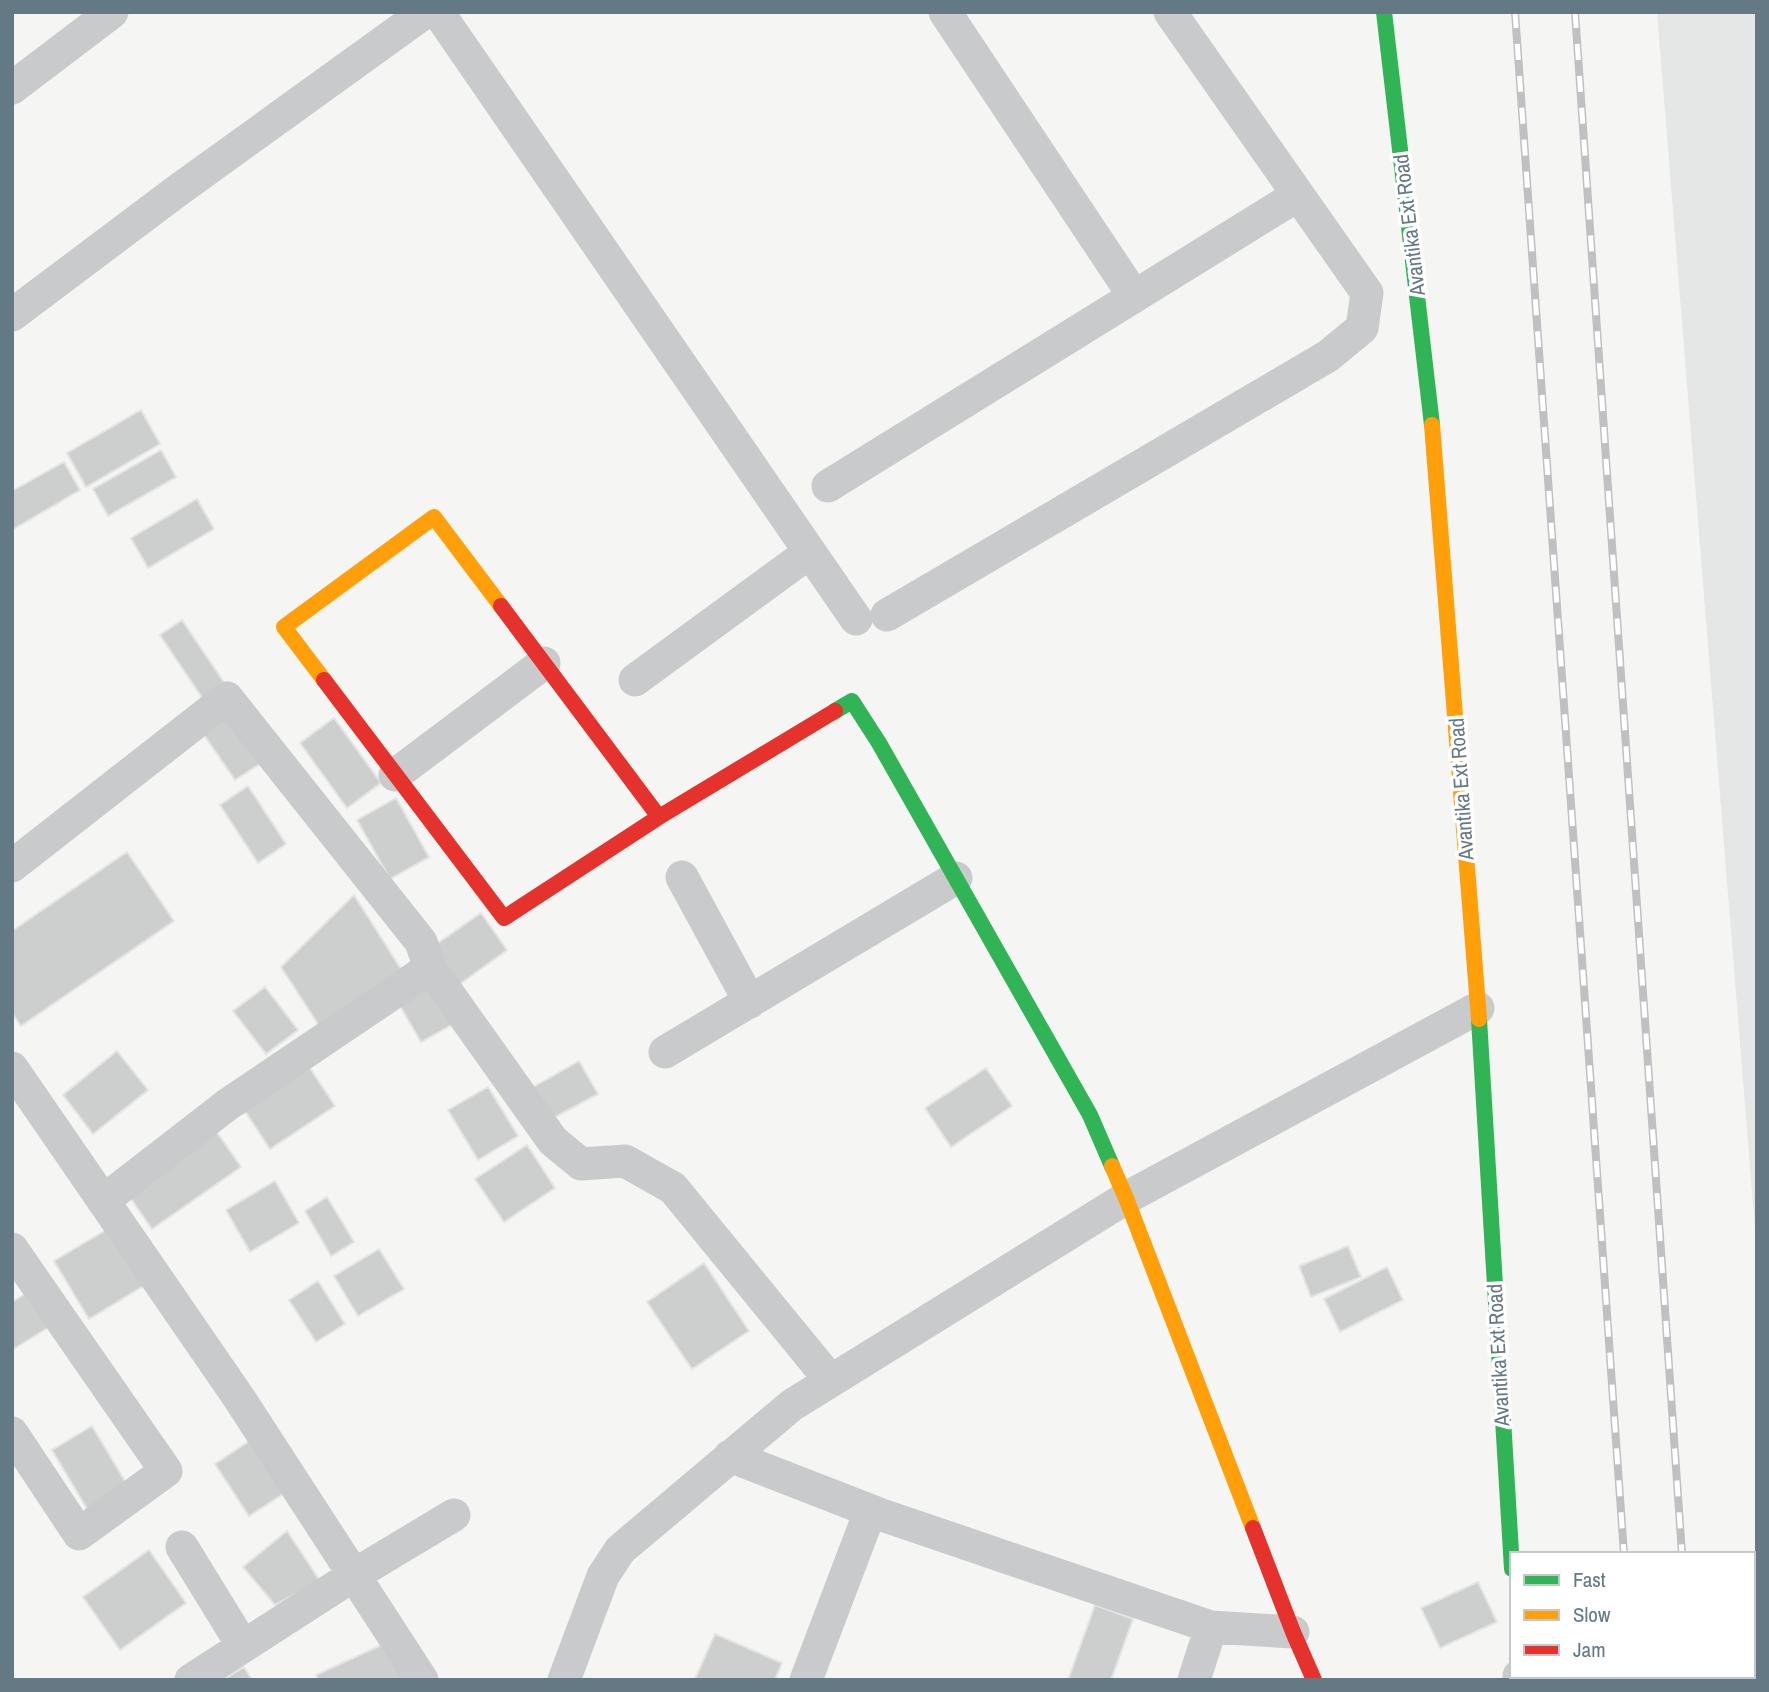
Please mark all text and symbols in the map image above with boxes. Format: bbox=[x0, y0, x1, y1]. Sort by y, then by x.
street label: Avantika Ext Road bbox=[1386, 153, 1432, 298]
street label: Avantika Ext Road bbox=[1442, 717, 1480, 862]
street label: Avantika Ext Road bbox=[1480, 1283, 1516, 1428]
legend bbox=[1510, 1552, 1755, 1678]
text: Fast bbox=[1573, 1565, 1606, 1594]
text: Slow bbox=[1573, 1600, 1611, 1629]
text: Jam bbox=[1573, 1635, 1606, 1664]

